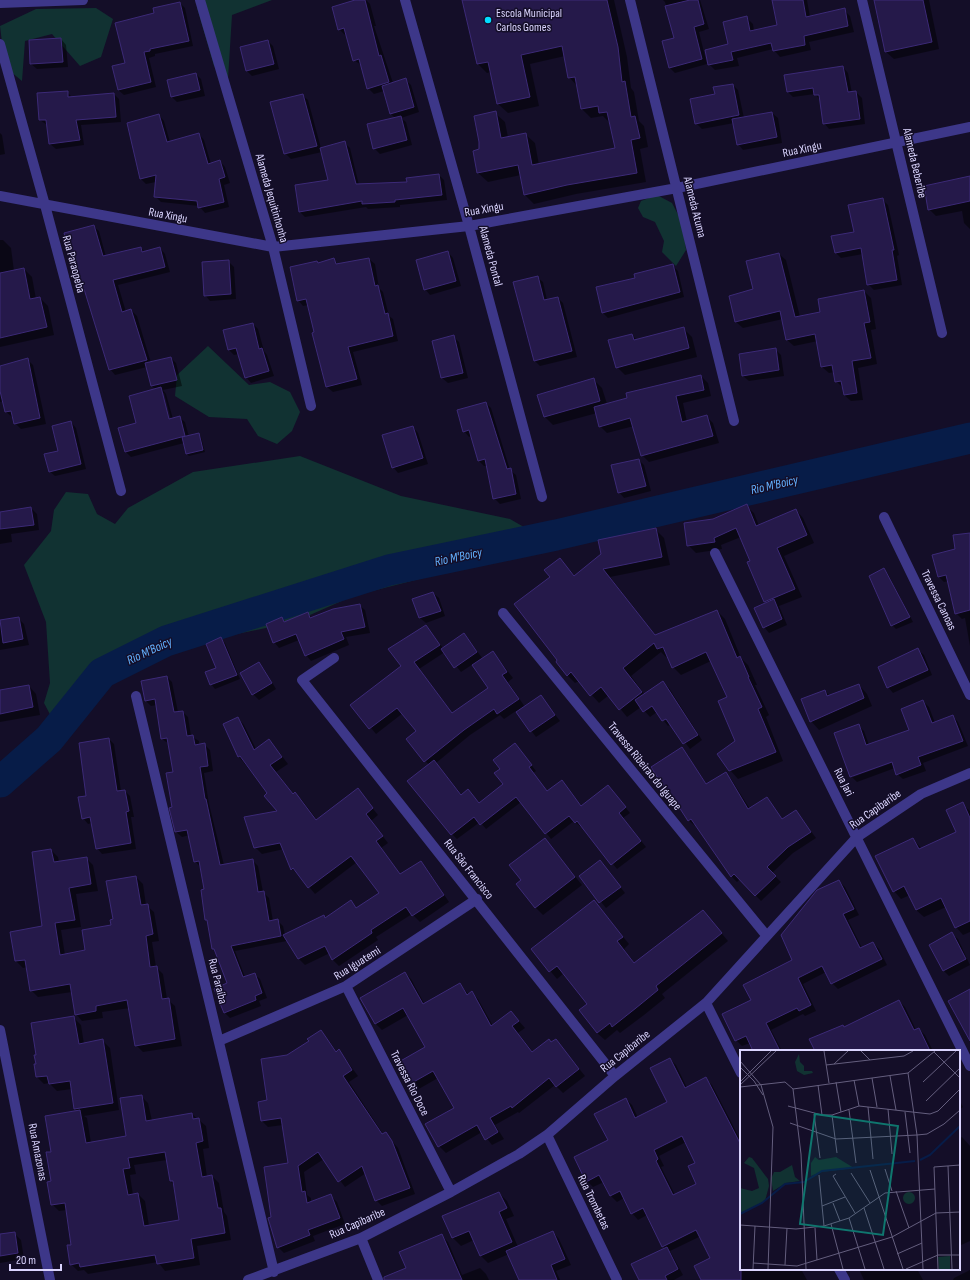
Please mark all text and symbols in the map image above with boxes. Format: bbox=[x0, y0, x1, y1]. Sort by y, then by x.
place label: Escola Municipal Carlos Gomes bbox=[496, 6, 562, 35]
marker: Escola Municipal Carlos Gomes bbox=[483, 15, 493, 25]
street label: Alameda Beberibe bbox=[899, 126, 930, 200]
street label: Rua Xingu bbox=[781, 138, 823, 161]
street label: Alameda Jequitinhonha bbox=[251, 151, 291, 245]
street label: Alameda Atuma bbox=[679, 174, 709, 240]
street label: Rua Xingu bbox=[463, 199, 505, 220]
street label: Rua Xingu bbox=[147, 204, 189, 227]
street label: Alameda Pontal bbox=[475, 223, 506, 288]
street label: Rua Paraopeba bbox=[59, 234, 88, 295]
water label: Rio M'Boicy bbox=[749, 472, 801, 498]
water label: Rio M'Boicy bbox=[433, 544, 485, 570]
street label: Travessa Canoas bbox=[917, 568, 960, 633]
water label: Rio M'Boicy bbox=[124, 633, 176, 668]
street label: Travessa Ribeirao do Iguape bbox=[604, 719, 685, 814]
street label: Rua Jari bbox=[830, 766, 857, 799]
street label: Rua Capibaribe bbox=[847, 786, 904, 833]
street label: Rua São Francisco bbox=[440, 836, 497, 902]
street label: Rua Iguatemi bbox=[331, 943, 383, 984]
street label: Rua Paraíba bbox=[205, 957, 230, 1006]
street label: Rua Capibaribe bbox=[597, 1027, 653, 1076]
street label: Travessa Rio Doce bbox=[387, 1048, 432, 1119]
inset map bbox=[740, 1050, 960, 1270]
street label: Rua Amazonas bbox=[25, 1122, 50, 1182]
street label: Rua Trombetas bbox=[574, 1172, 613, 1232]
street label: Rua Capibaribe bbox=[327, 1204, 388, 1242]
scale bar bbox=[10, 1246, 61, 1272]
text: 20 m bbox=[16, 1253, 36, 1268]

